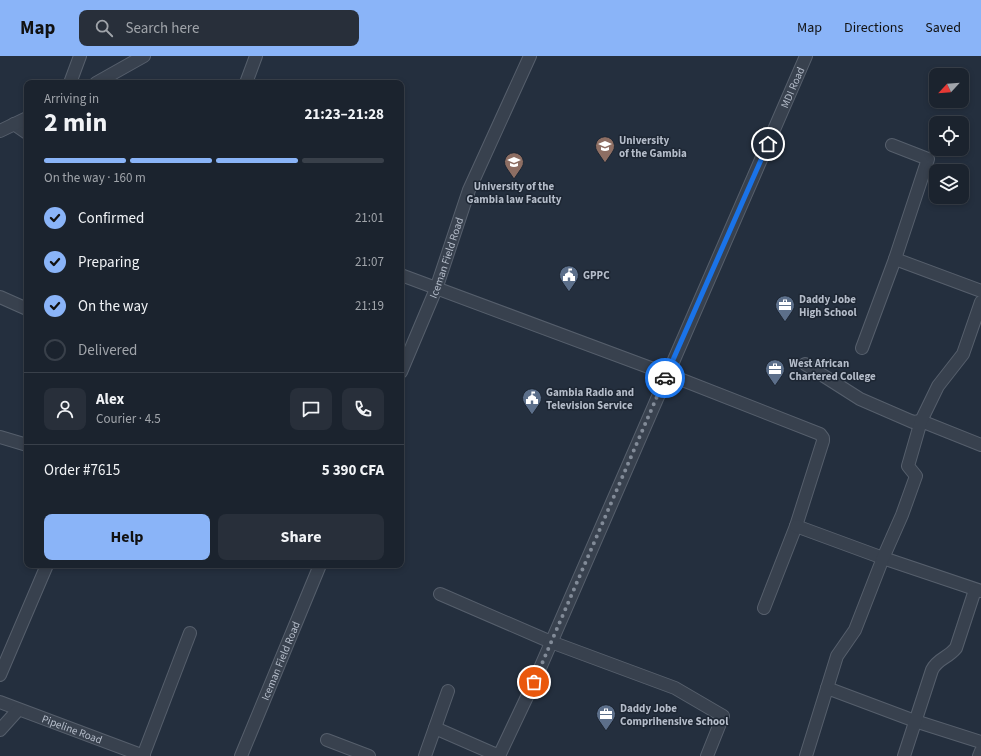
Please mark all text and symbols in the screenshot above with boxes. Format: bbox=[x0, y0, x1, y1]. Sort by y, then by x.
search box bbox=[79, 10, 359, 46]
text: Map bbox=[20, 15, 55, 42]
icon: search bbox=[93, 17, 115, 39]
text: Search here bbox=[125, 18, 199, 39]
text: Map bbox=[797, 18, 822, 38]
text: Directions bbox=[844, 18, 903, 38]
text: Saved bbox=[925, 18, 961, 38]
street label: MDI Road bbox=[777, 65, 808, 111]
north arrow bbox=[929, 68, 969, 108]
map controls bbox=[929, 68, 969, 204]
text: Arriving in bbox=[44, 90, 99, 108]
text: 2 min bbox=[44, 104, 107, 141]
text: 21:23–21:28 bbox=[304, 104, 384, 125]
button: locate bbox=[929, 116, 969, 156]
pin bbox=[751, 127, 785, 161]
place label: University of the Gambia bbox=[619, 133, 687, 161]
icon: home bbox=[757, 133, 779, 155]
school or university icon: University of the Gambia bbox=[594, 135, 616, 163]
school or university icon: University of the Gambia law Faculty bbox=[503, 151, 525, 179]
button: layers bbox=[929, 164, 969, 204]
text: On the way · 160 m bbox=[44, 169, 146, 187]
place label: University of the Gambia law Faculty bbox=[467, 179, 562, 207]
icon: check bbox=[44, 207, 66, 229]
text: Confirmed bbox=[78, 208, 144, 229]
text: 21:01 bbox=[355, 209, 384, 227]
street label: Iceman Field Road bbox=[426, 215, 467, 301]
icon: check bbox=[44, 251, 66, 273]
text: Preparing bbox=[78, 252, 139, 273]
text: 21:07 bbox=[355, 253, 384, 271]
public building icon: GPPC bbox=[558, 264, 580, 292]
place label: GPPC bbox=[583, 268, 610, 283]
place label: Daddy Jobe High School bbox=[799, 292, 858, 320]
office icon: Daddy Jobe High School bbox=[774, 294, 796, 322]
icon: check bbox=[44, 295, 66, 317]
text: On the way bbox=[78, 296, 148, 317]
text: 21:19 bbox=[355, 297, 384, 315]
text: Delivered bbox=[78, 340, 137, 361]
place label: West African Chartered College bbox=[789, 356, 876, 384]
courier bbox=[645, 358, 685, 398]
office icon: West African Chartered College bbox=[764, 358, 786, 386]
icon: car bbox=[654, 367, 676, 389]
place label: Gambia Radio and Television Service bbox=[546, 385, 634, 413]
public building icon: Gambia Radio and Television Service bbox=[521, 387, 543, 415]
button: person bbox=[44, 388, 86, 430]
button: chat bbox=[290, 388, 332, 430]
button: phone bbox=[342, 388, 384, 430]
text: Alex bbox=[96, 389, 124, 410]
text: Courier · 4.5 bbox=[96, 410, 161, 428]
text: Order #7615 bbox=[44, 460, 120, 481]
text: 5 390 CFA bbox=[322, 460, 384, 481]
button: Help bbox=[44, 514, 210, 560]
button: Share bbox=[218, 514, 384, 560]
street label: Iceman Field Road bbox=[258, 619, 304, 703]
pin bbox=[517, 665, 551, 699]
icon: bag bbox=[523, 671, 545, 693]
place label: Daddy Jobe Comprihensive School bbox=[620, 701, 729, 729]
office icon: Daddy Jobe Comprihensive School bbox=[595, 703, 617, 731]
street label: Pipeline Road bbox=[40, 711, 104, 748]

